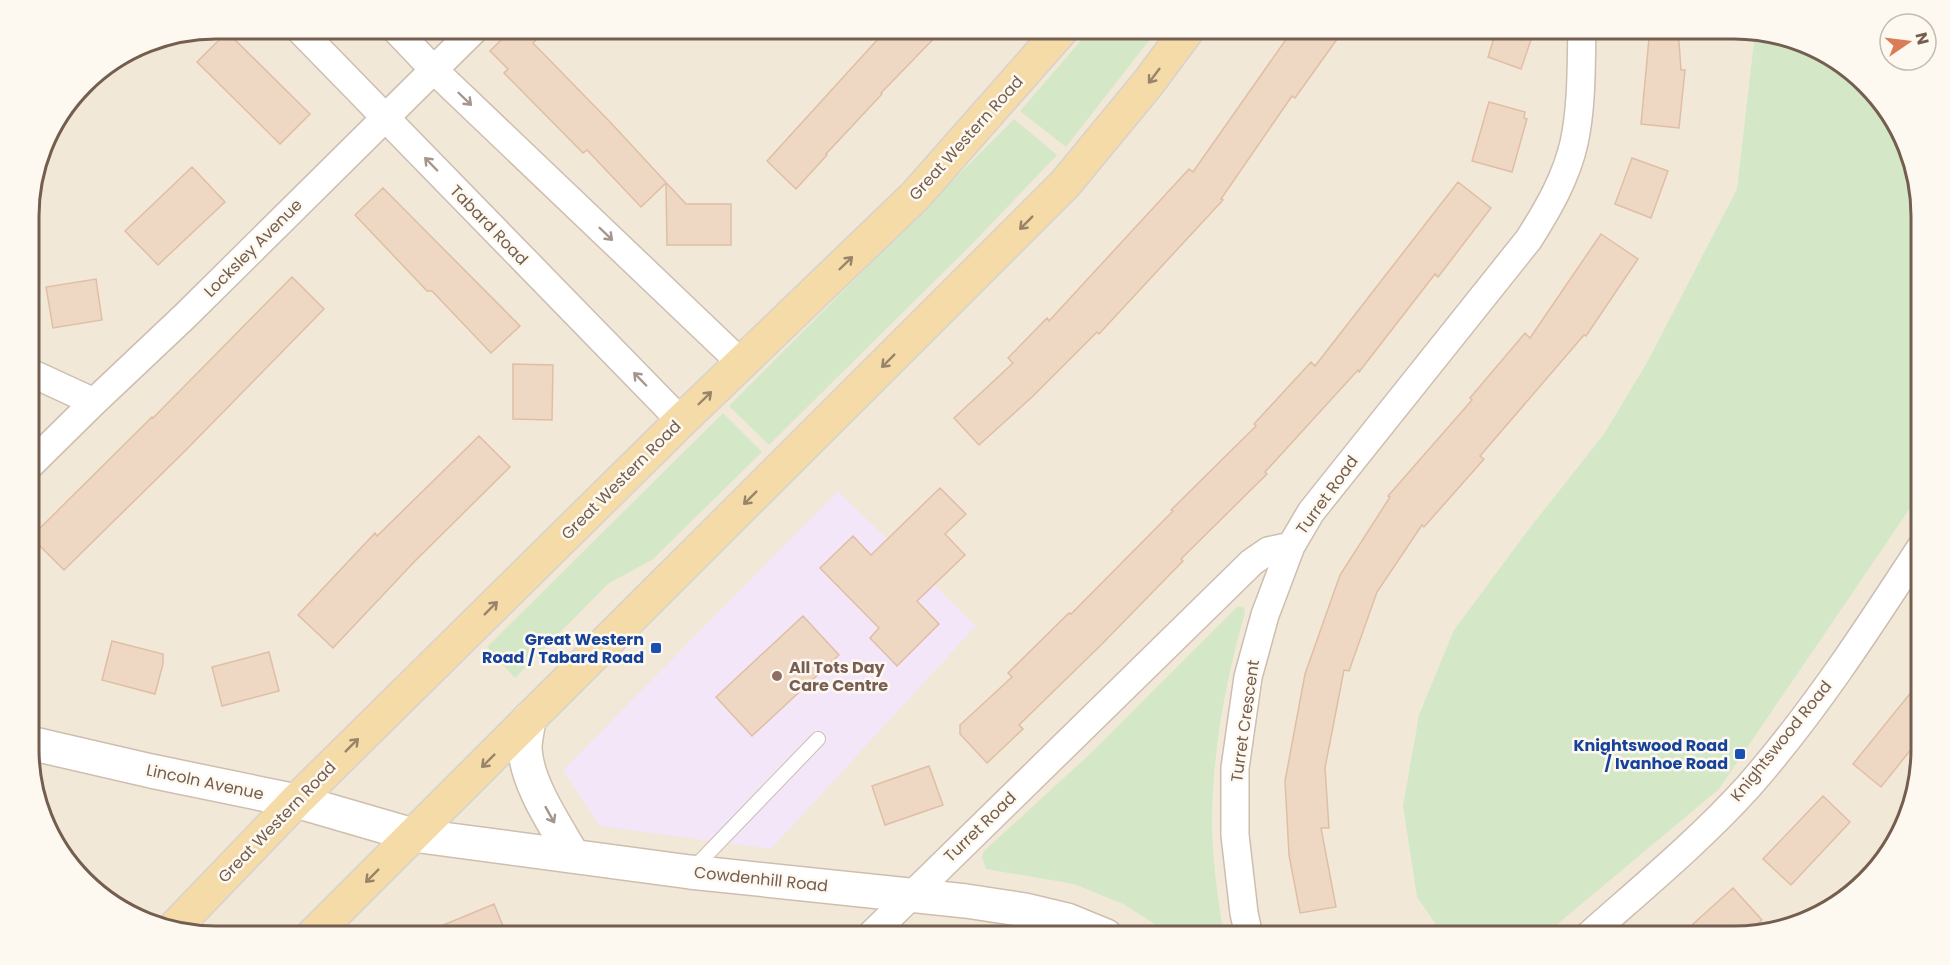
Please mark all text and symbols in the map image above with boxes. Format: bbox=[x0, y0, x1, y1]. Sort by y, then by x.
north arrow bbox=[1878, 12, 1938, 72]
text: N bbox=[1909, 30, 1935, 47]
one-way arrow bbox=[1148, 67, 1160, 83]
street label: Great Western Road bbox=[904, 70, 1028, 206]
one-way arrow bbox=[457, 92, 472, 107]
one-way arrow bbox=[423, 157, 438, 172]
street label: Tabard Road bbox=[445, 180, 533, 270]
street label: Locksley Avenue bbox=[199, 194, 307, 302]
one-way arrow bbox=[1019, 215, 1034, 230]
one-way arrow bbox=[598, 227, 613, 241]
one-way arrow bbox=[838, 256, 853, 270]
one-way arrow bbox=[881, 353, 896, 368]
one-way arrow bbox=[633, 372, 647, 387]
one-way arrow bbox=[697, 391, 712, 405]
street label: Great Western Road bbox=[556, 415, 686, 545]
street label: Turret Road bbox=[1291, 451, 1363, 539]
one-way arrow bbox=[743, 491, 758, 506]
one-way arrow bbox=[484, 601, 498, 616]
place label: Great Western Road / Tabard Road bbox=[482, 628, 644, 669]
marker: Great Western Road / Tabard Road bbox=[649, 641, 663, 655]
place label: All Tots Day Care Centre bbox=[789, 656, 888, 697]
street label: Turret Crescent bbox=[1225, 658, 1265, 784]
marker: All Tots Day Care Centre bbox=[770, 669, 784, 683]
street label: Knightswood Road bbox=[1725, 676, 1837, 806]
place label: Knightswood Road / Ivanhoe Road bbox=[1573, 734, 1728, 775]
one-way arrow bbox=[345, 738, 360, 753]
marker: Knightswood Road / Ivanhoe Road bbox=[1733, 747, 1747, 761]
one-way arrow bbox=[480, 753, 495, 768]
street label: Great Western Road bbox=[213, 756, 341, 888]
street label: Lincoln Avenue bbox=[144, 758, 266, 806]
street label: Turret Road bbox=[939, 787, 1021, 867]
one-way arrow bbox=[544, 806, 556, 823]
street label: Cowdenhill Road bbox=[693, 861, 829, 897]
one-way arrow bbox=[364, 869, 379, 884]

